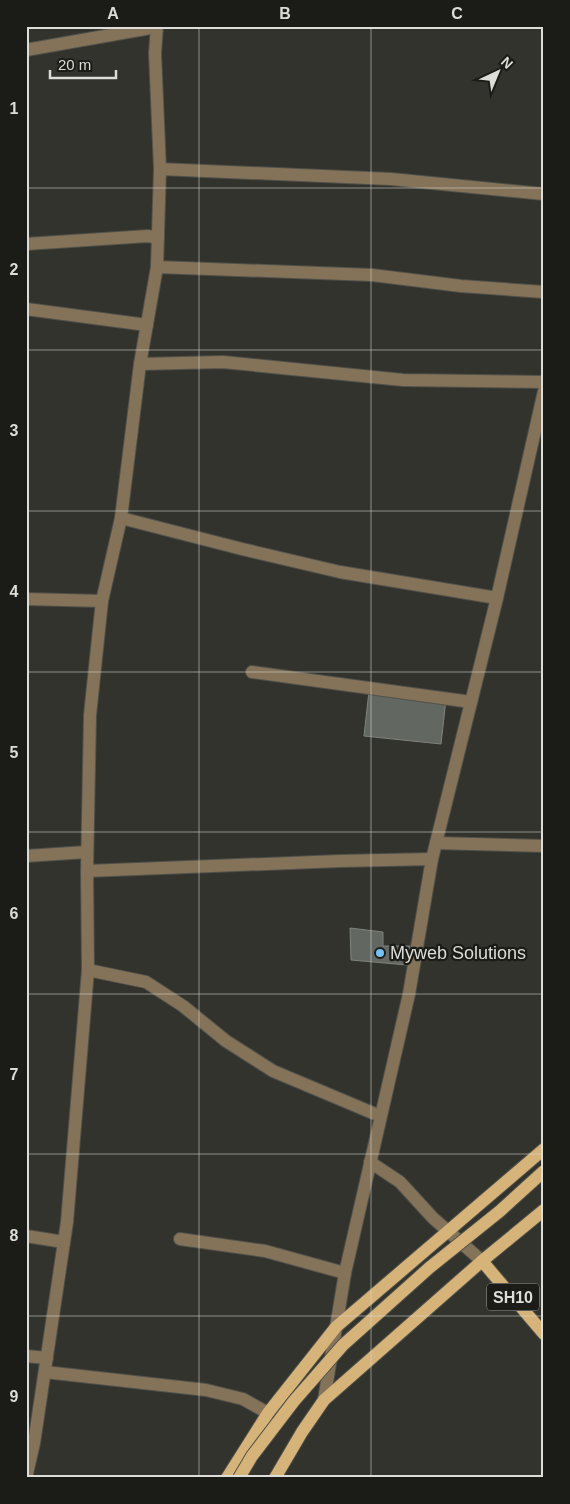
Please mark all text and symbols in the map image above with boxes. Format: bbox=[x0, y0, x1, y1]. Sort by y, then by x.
text: A bbox=[107, 5, 119, 22]
text: B bbox=[279, 5, 291, 22]
text: C bbox=[451, 5, 463, 22]
scale bar bbox=[50, 48, 116, 80]
north arrow bbox=[472, 48, 522, 98]
text: N bbox=[498, 53, 516, 72]
text: 20 m bbox=[58, 56, 91, 73]
text: 1 bbox=[10, 100, 19, 117]
text: 2 bbox=[10, 261, 19, 278]
text: 3 bbox=[10, 422, 19, 439]
text: 4 bbox=[10, 583, 19, 600]
text: 5 bbox=[10, 744, 19, 761]
text: 6 bbox=[10, 905, 19, 922]
place label: Myweb Solutions bbox=[390, 943, 526, 963]
marker: Myweb Solutions bbox=[374, 947, 386, 959]
text: 7 bbox=[10, 1066, 19, 1083]
text: 8 bbox=[10, 1227, 19, 1244]
road number: SH10 bbox=[487, 1284, 539, 1310]
text: 9 bbox=[10, 1388, 19, 1405]

